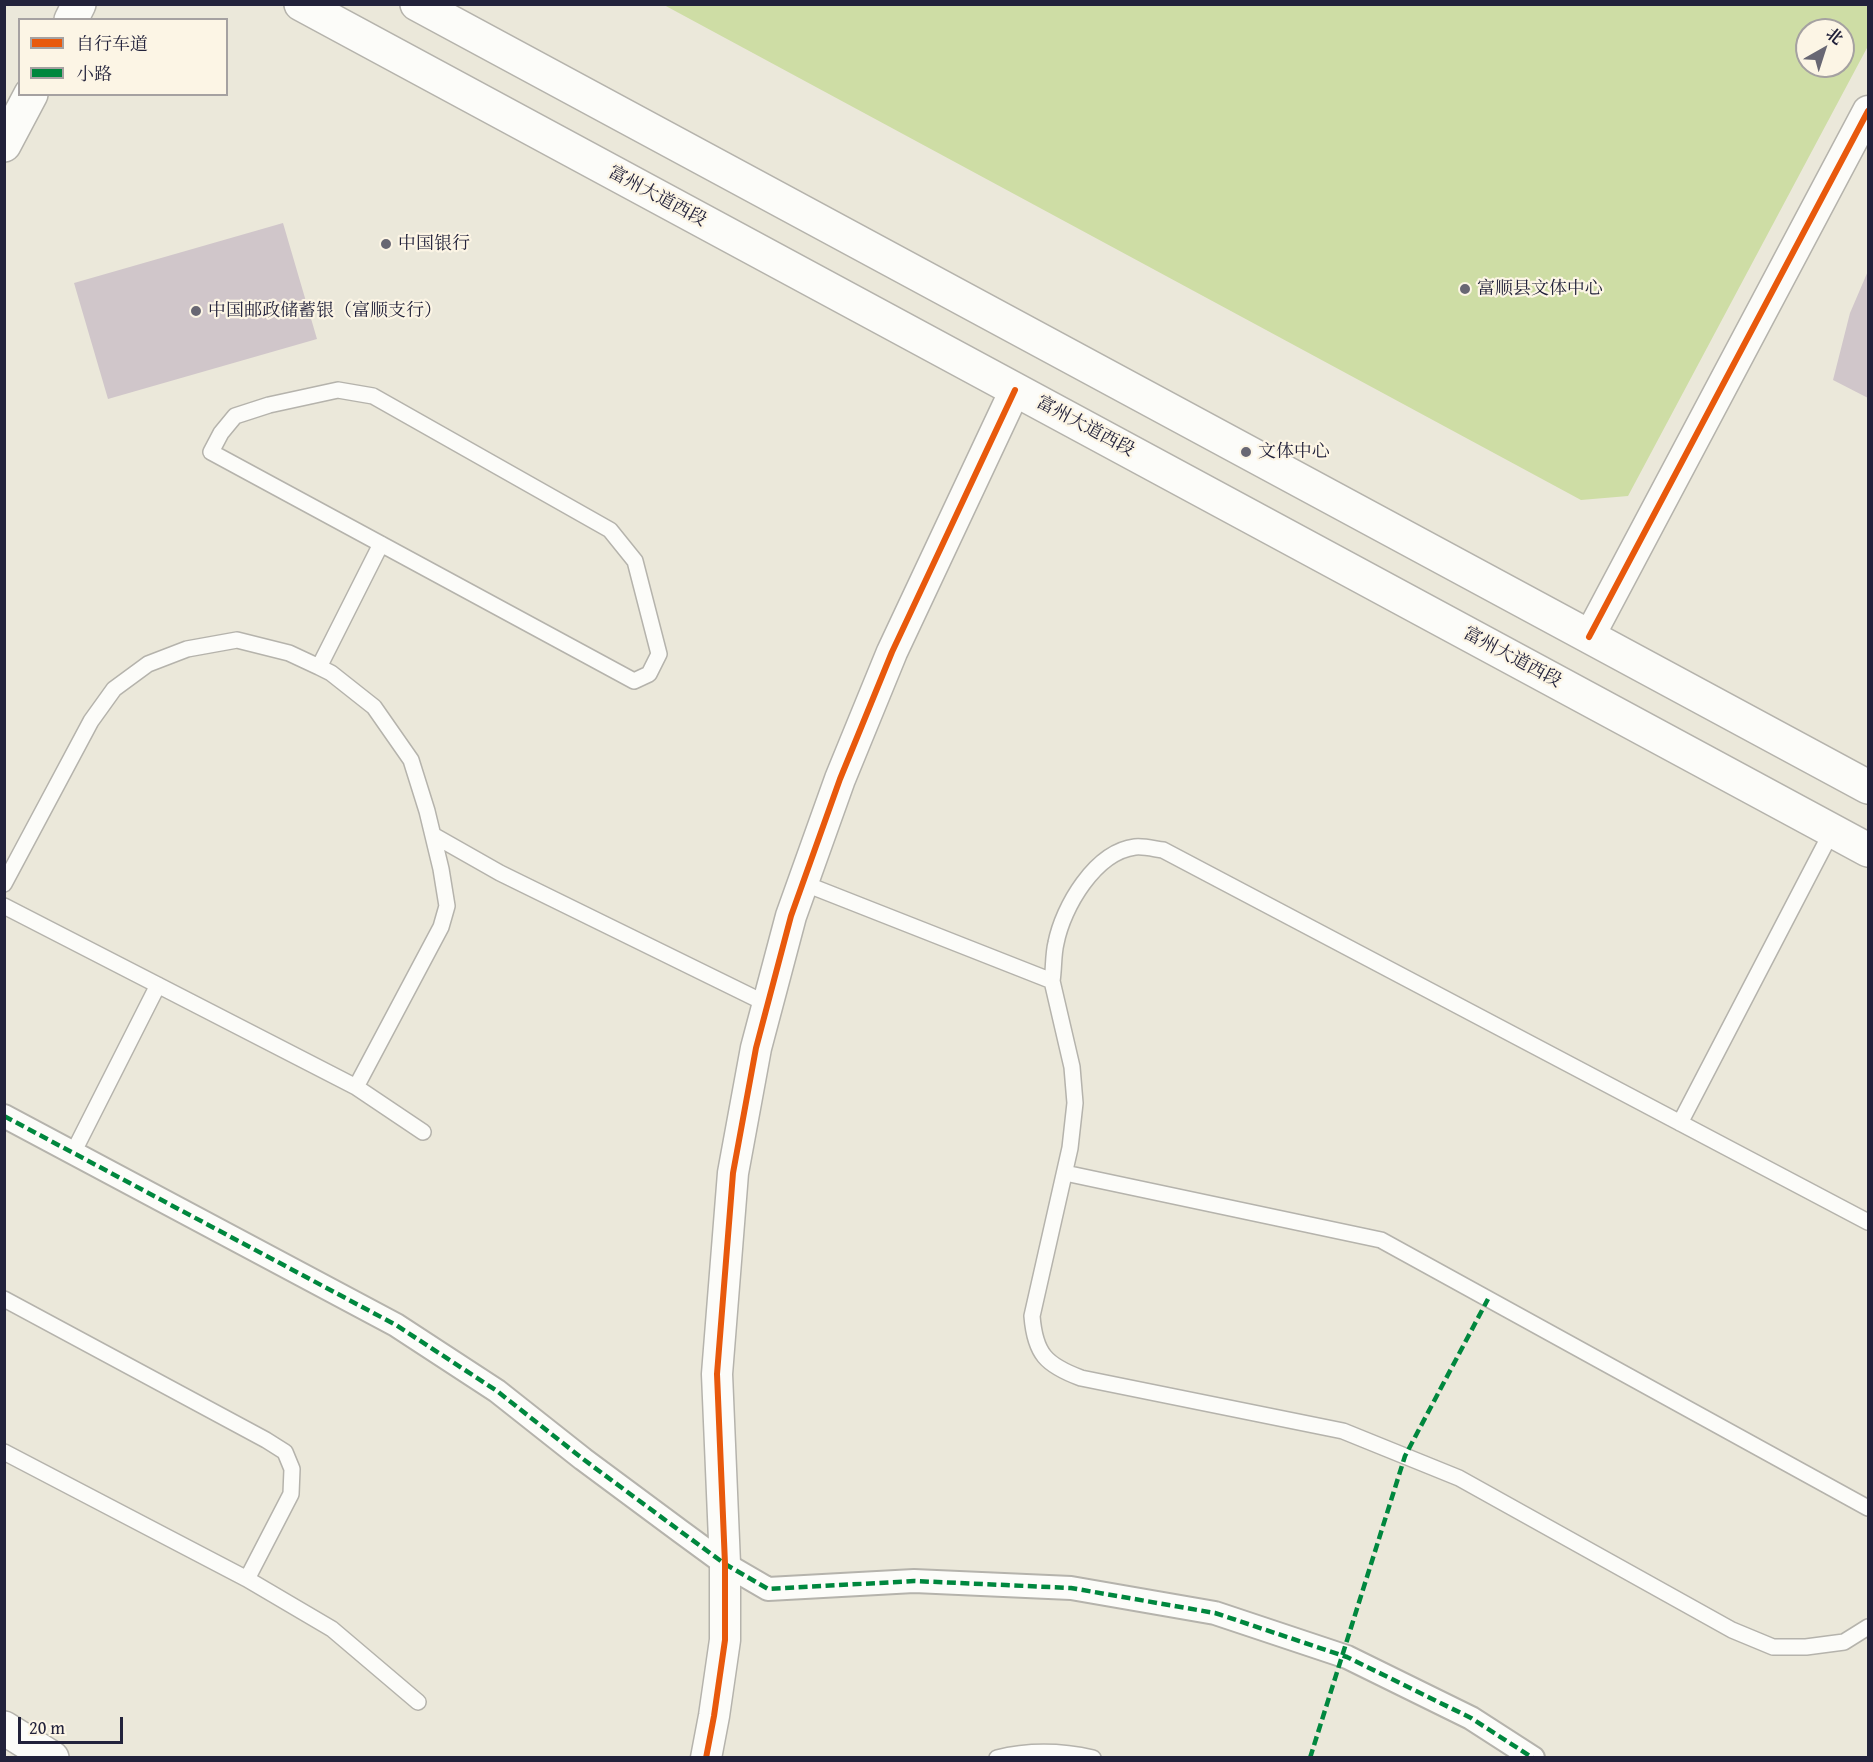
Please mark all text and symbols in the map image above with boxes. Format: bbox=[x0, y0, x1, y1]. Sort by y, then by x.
legend bbox=[18, 18, 228, 96]
north arrow bbox=[1795, 18, 1855, 78]
text: 北 bbox=[1821, 21, 1849, 50]
text: 自行车道 bbox=[76, 30, 148, 57]
text: 小路 bbox=[76, 60, 112, 87]
street label: 富州大道西段 bbox=[604, 162, 710, 232]
place label: 中国银行 bbox=[398, 233, 470, 255]
marker: 中国银行 bbox=[379, 237, 393, 251]
place label: 富顺县文体中心 bbox=[1477, 278, 1603, 300]
marker: 富顺县文体中心 bbox=[1458, 282, 1472, 296]
place label: 中国邮政储蓄银（富顺支行） bbox=[208, 300, 442, 322]
marker: 中国邮政储蓄银（富顺支行） bbox=[189, 304, 203, 318]
street label: 富州大道西段 bbox=[1032, 392, 1138, 462]
place label: 文体中心 bbox=[1258, 441, 1330, 463]
marker: 文体中心 bbox=[1239, 445, 1253, 459]
street label: 富州大道西段 bbox=[1459, 623, 1565, 693]
scale bar bbox=[21, 1705, 126, 1743]
text: 20 m bbox=[29, 1714, 65, 1741]

